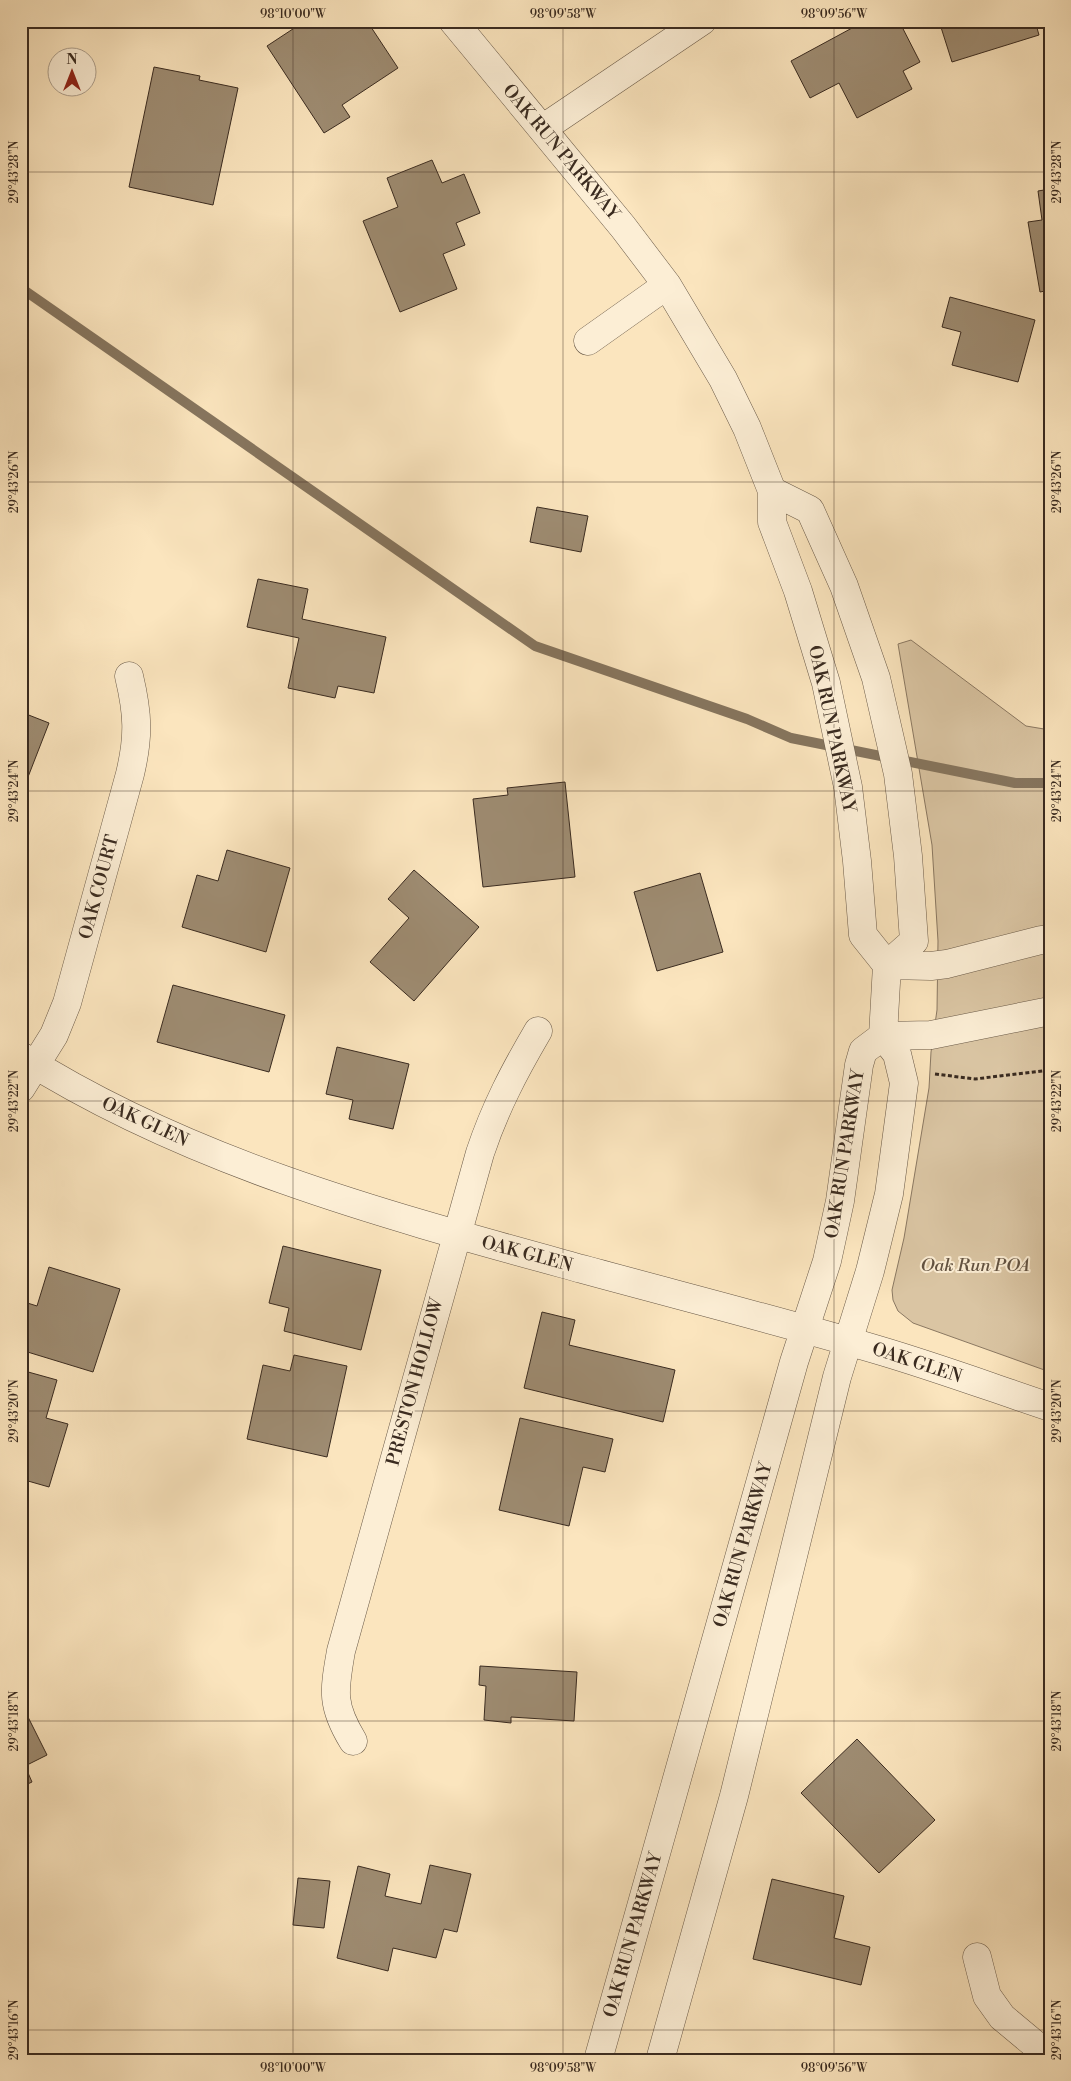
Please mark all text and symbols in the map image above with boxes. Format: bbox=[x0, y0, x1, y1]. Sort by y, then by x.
text: 98°10'00"W bbox=[260, 7, 327, 22]
text: 98°09'58"W bbox=[530, 7, 597, 22]
text: 98°09'56"W bbox=[801, 7, 868, 22]
north arrow bbox=[48, 48, 98, 98]
text: N bbox=[66, 51, 78, 69]
street label: OAK RUN PARKWAY bbox=[497, 79, 625, 226]
text: 29°43'28"N bbox=[7, 141, 22, 203]
text: 29°43'28"N bbox=[1050, 141, 1065, 203]
text: 29°43'26"N bbox=[7, 451, 22, 513]
text: 29°43'26"N bbox=[1050, 451, 1065, 513]
street label: OAK RUN PARKWAY bbox=[803, 643, 861, 816]
text: 29°43'24"N bbox=[7, 760, 22, 822]
text: 29°43'24"N bbox=[1050, 760, 1065, 822]
street label: OAK COURT bbox=[74, 832, 124, 942]
street label: OAK RUN PARKWAY bbox=[820, 1067, 870, 1240]
text: 29°43'22"N bbox=[7, 1070, 22, 1132]
text: 29°43'22"N bbox=[1050, 1070, 1065, 1132]
street label: OAK GLEN bbox=[98, 1092, 193, 1152]
street label: OAK GLEN bbox=[479, 1231, 576, 1277]
park label: Oak Run POA bbox=[920, 1254, 1030, 1277]
street label: PRESTON HOLLOW bbox=[382, 1295, 449, 1468]
street label: OAK GLEN bbox=[869, 1338, 966, 1389]
text: 29°43'20"N bbox=[7, 1379, 22, 1443]
text: 29°43'20"N bbox=[1050, 1379, 1065, 1443]
street label: OAK RUN PARKWAY bbox=[708, 1459, 778, 1630]
text: 29°43'18"N bbox=[7, 1690, 22, 1751]
text: 29°43'18"N bbox=[1050, 1690, 1065, 1751]
street label: OAK RUN PARKWAY bbox=[598, 1849, 668, 2020]
text: 29°43'16"N bbox=[7, 2000, 22, 2060]
text: 29°43'16"N bbox=[1050, 2000, 1065, 2060]
text: 98°10'00"W bbox=[260, 2061, 327, 2076]
text: 98°09'58"W bbox=[530, 2061, 597, 2076]
text: 98°09'56"W bbox=[801, 2061, 868, 2076]

